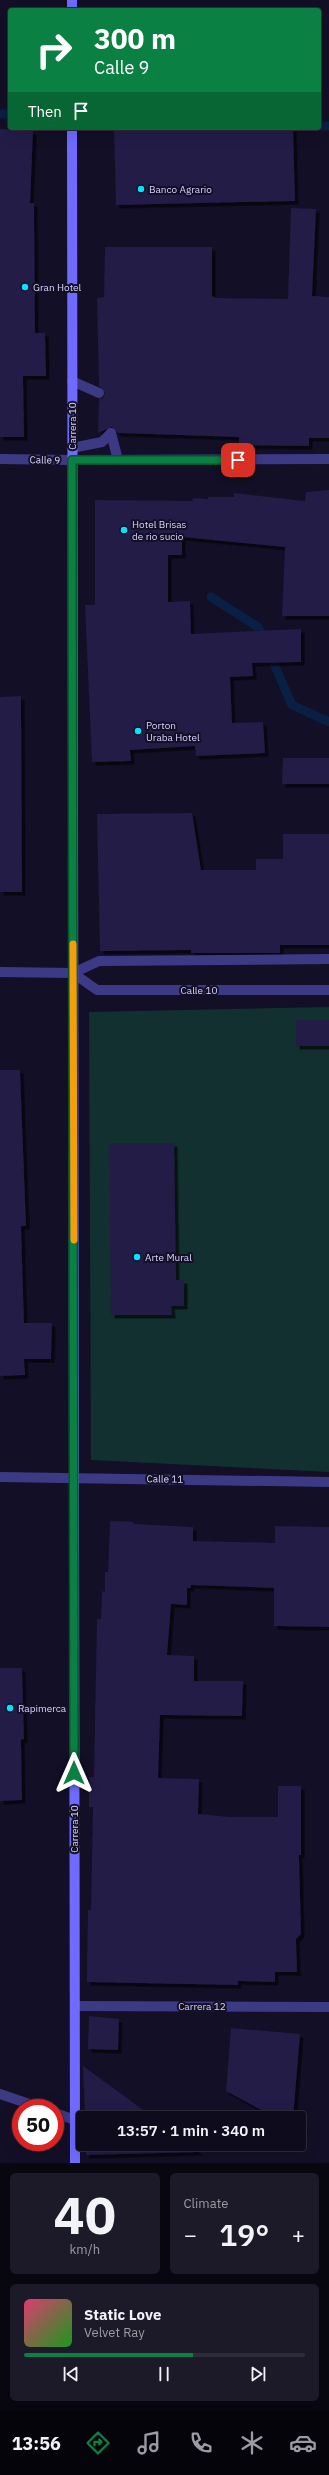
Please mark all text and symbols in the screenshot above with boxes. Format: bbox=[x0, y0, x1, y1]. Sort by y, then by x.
text: 300 m bbox=[94, 20, 176, 57]
icon: right bbox=[28, 24, 80, 76]
text: Calle 9 bbox=[94, 56, 149, 79]
icon: arrive bbox=[70, 100, 92, 122]
text: Then bbox=[28, 102, 62, 121]
place label: Banco Agrario bbox=[149, 183, 212, 196]
marker: Banco Agrario bbox=[136, 184, 146, 194]
place label: Gran Hotel bbox=[33, 281, 82, 294]
marker: Gran Hotel bbox=[20, 282, 30, 292]
street label: Carrera 10 bbox=[66, 402, 79, 450]
pin bbox=[221, 443, 255, 477]
icon: arrive bbox=[227, 449, 249, 471]
street label: Calle 9 bbox=[29, 453, 61, 467]
place label: Hotel Brisas de rio sucio bbox=[132, 518, 187, 543]
marker: Hotel Brisas de rio sucio bbox=[119, 525, 129, 535]
place label: Porton Uraba Hotel bbox=[146, 719, 200, 744]
marker: Porton Uraba Hotel bbox=[133, 726, 143, 736]
street label: Calle 10 bbox=[181, 984, 217, 997]
place label: Arte Mural bbox=[145, 1251, 192, 1264]
marker: Arte Mural bbox=[132, 1252, 142, 1262]
street label: Calle 11 bbox=[146, 1472, 184, 1486]
place label: Rapimerca bbox=[18, 1702, 67, 1715]
marker: Rapimerca bbox=[5, 1703, 15, 1713]
position arrow bbox=[53, 1752, 95, 1794]
street label: Carrera 10 bbox=[68, 1805, 81, 1853]
street label: Carrera 12 bbox=[178, 2000, 226, 2013]
speed limit sign: 50 bbox=[12, 2099, 64, 2151]
text: 13:57 · 1 min · 340 m bbox=[117, 2121, 265, 2140]
text: 40 bbox=[54, 2181, 116, 2248]
text: Climate bbox=[184, 2195, 228, 2212]
text: 19° bbox=[219, 2215, 269, 2254]
text: − bbox=[184, 2220, 197, 2249]
text: + bbox=[292, 2220, 305, 2249]
text: km/h bbox=[69, 2241, 100, 2258]
text: Static Love bbox=[84, 2305, 161, 2324]
text: Velvet Ray bbox=[84, 2324, 145, 2341]
icon: previous bbox=[60, 2363, 82, 2385]
icon: pause bbox=[153, 2363, 175, 2385]
icon: next bbox=[247, 2363, 269, 2385]
icon: directions bbox=[84, 2429, 112, 2457]
icon: music bbox=[135, 2429, 163, 2457]
icon: phone bbox=[187, 2429, 215, 2457]
icon: climate bbox=[238, 2429, 266, 2457]
icon: car bbox=[289, 2429, 317, 2457]
text: 13:56 bbox=[12, 2432, 61, 2455]

